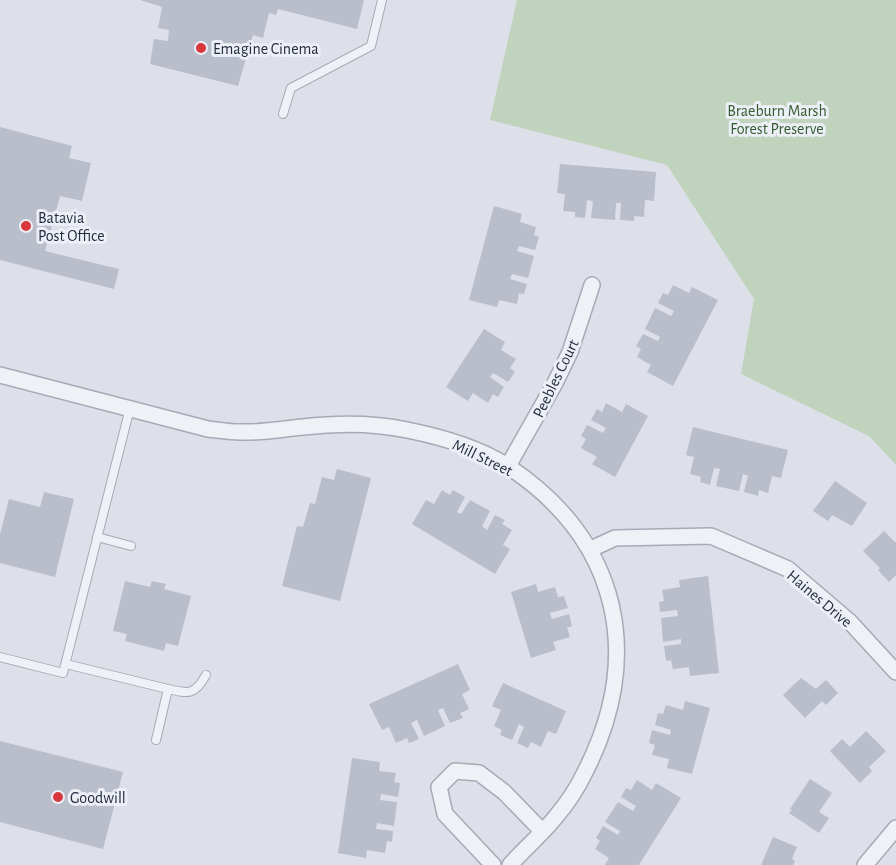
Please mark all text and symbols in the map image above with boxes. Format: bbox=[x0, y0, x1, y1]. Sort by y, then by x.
marker: Emagine Cinema bbox=[194, 41, 208, 55]
place label: Emagine Cinema bbox=[213, 41, 319, 57]
park label: Braeburn Marsh Forest Preserve bbox=[727, 103, 827, 137]
place label: Batavia Post Office bbox=[38, 210, 105, 244]
marker: Batavia Post Office bbox=[19, 219, 33, 233]
street label: Peebles Court bbox=[530, 337, 582, 420]
street label: Mill Street bbox=[450, 437, 515, 479]
street label: Haines Drive bbox=[784, 567, 855, 630]
marker: Goodwill bbox=[51, 790, 65, 804]
place label: Goodwill bbox=[70, 790, 126, 806]

